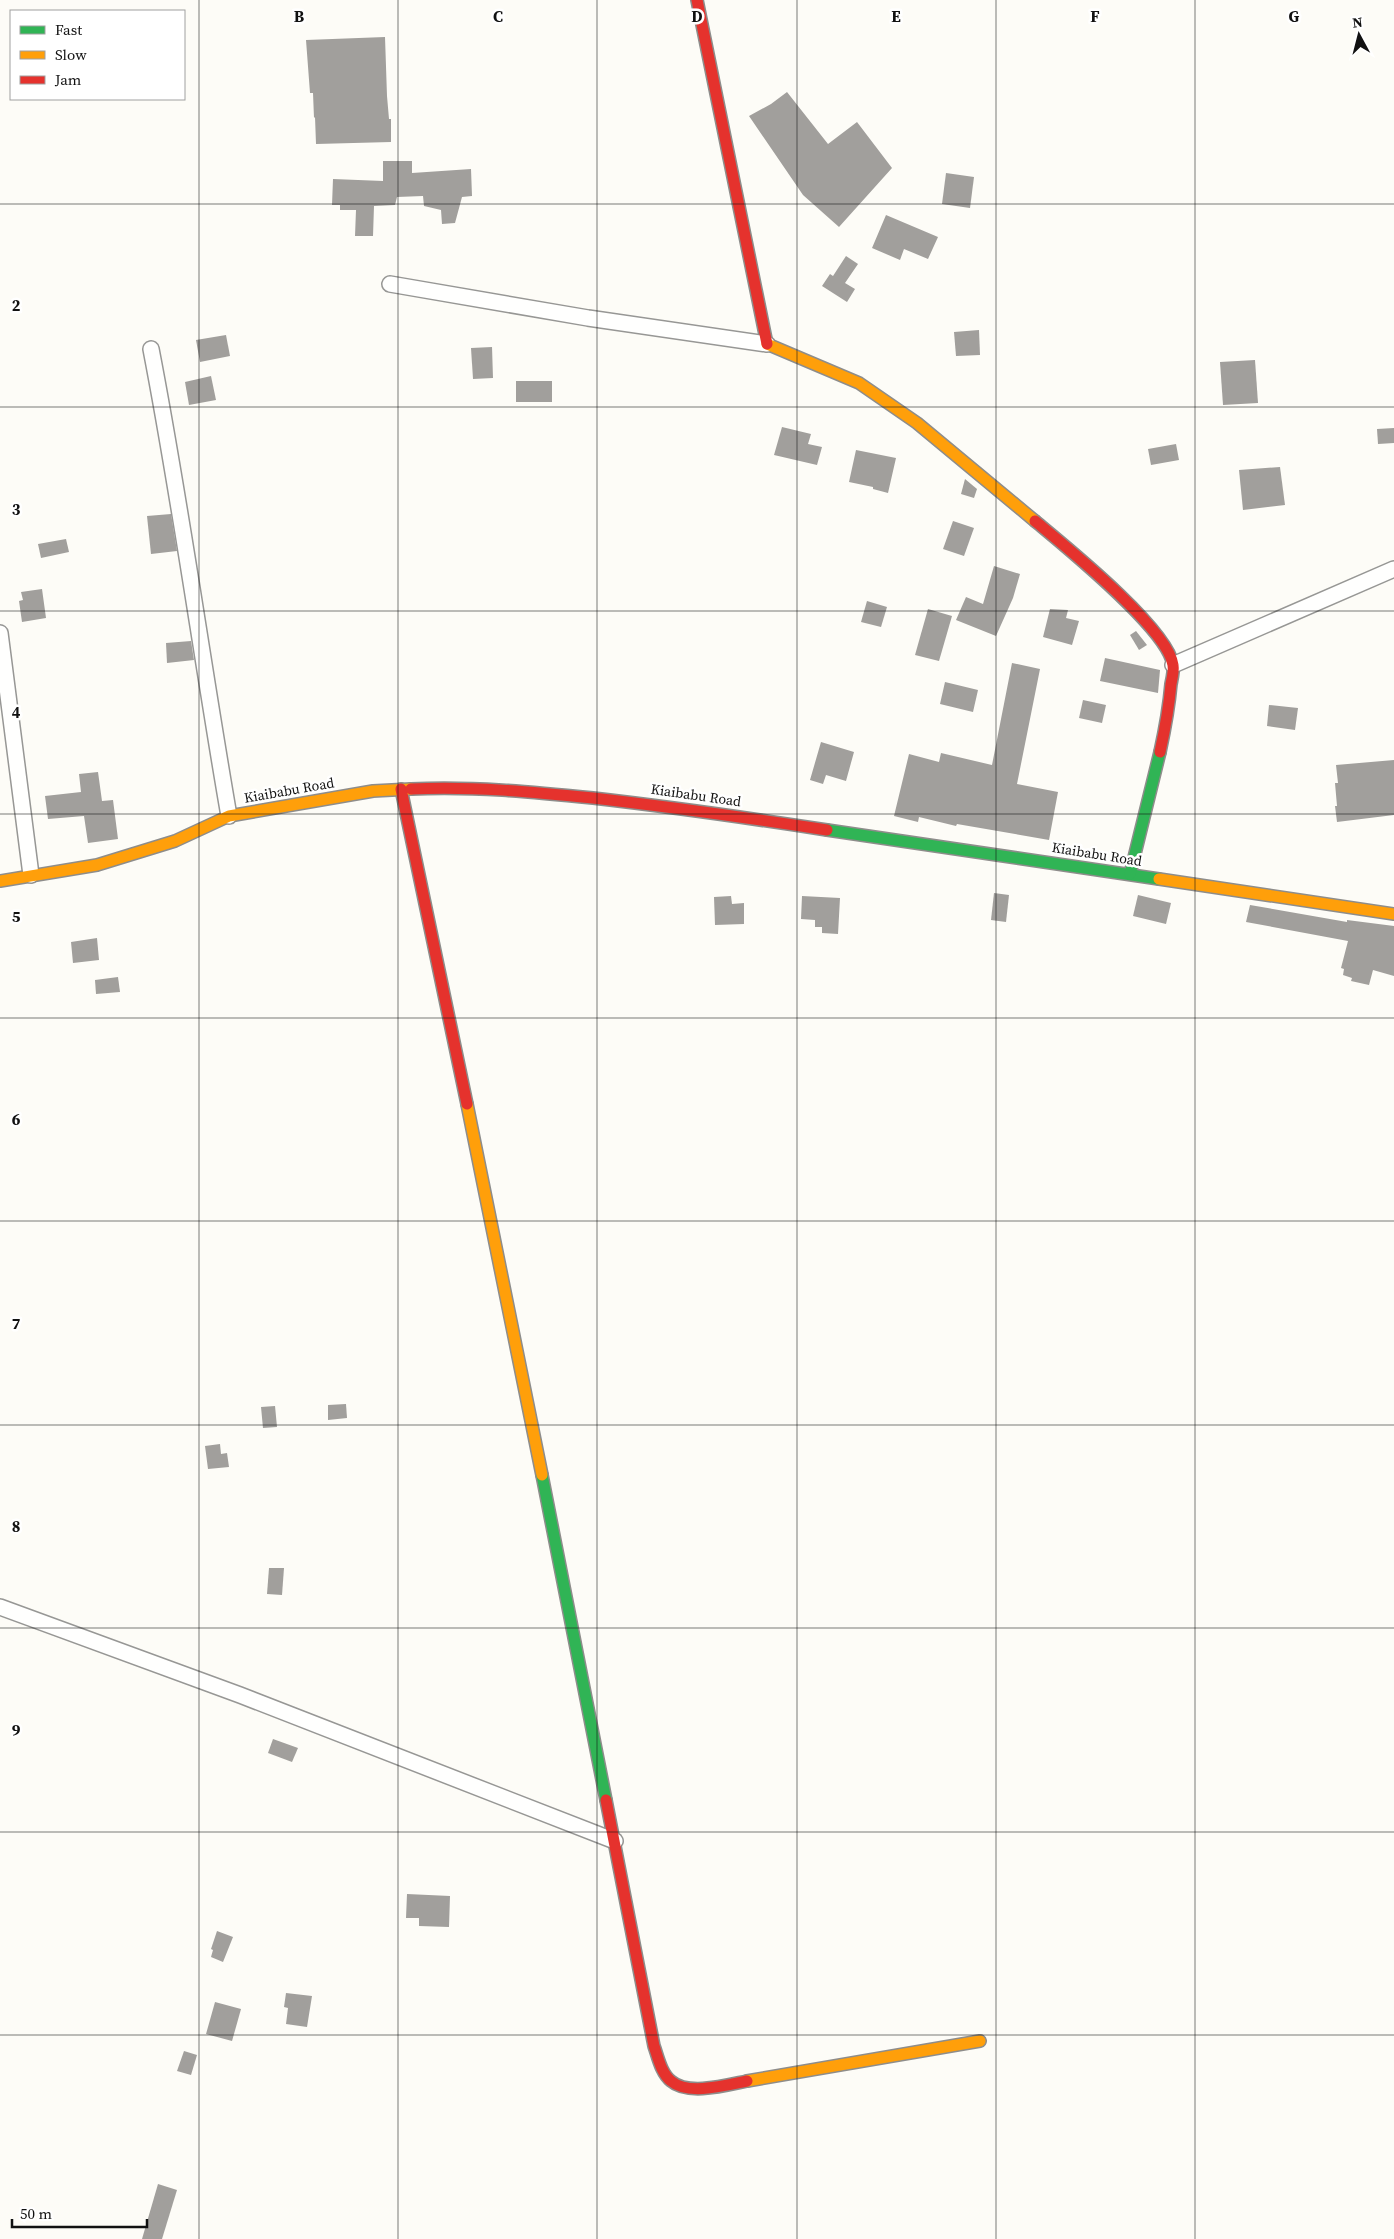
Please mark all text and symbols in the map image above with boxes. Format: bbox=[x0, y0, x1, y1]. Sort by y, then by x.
text: B bbox=[294, 5, 305, 27]
text: C bbox=[493, 5, 503, 27]
text: D bbox=[691, 5, 703, 27]
text: E bbox=[891, 5, 901, 27]
text: F bbox=[1090, 5, 1100, 27]
text: G bbox=[1289, 5, 1300, 27]
legend bbox=[10, 10, 185, 100]
north arrow bbox=[1334, 10, 1384, 60]
text: N bbox=[1351, 12, 1364, 33]
text: Fast bbox=[55, 19, 82, 40]
text: Slow bbox=[55, 44, 87, 65]
text: Jam bbox=[54, 69, 82, 90]
text: 2 bbox=[12, 294, 21, 316]
text: 3 bbox=[12, 498, 21, 520]
text: 4 bbox=[12, 701, 21, 723]
street label: Kiaibabu Road bbox=[242, 772, 336, 808]
street label: Kiaibabu Road bbox=[649, 779, 743, 811]
street label: Kiaibabu Road bbox=[1050, 837, 1144, 871]
text: 5 bbox=[12, 905, 21, 927]
text: 6 bbox=[12, 1108, 21, 1130]
text: 7 bbox=[12, 1312, 21, 1334]
text: 8 bbox=[12, 1515, 20, 1537]
text: 9 bbox=[12, 1719, 21, 1741]
scale bar bbox=[12, 2196, 148, 2228]
text: 50 m bbox=[20, 2203, 52, 2224]

